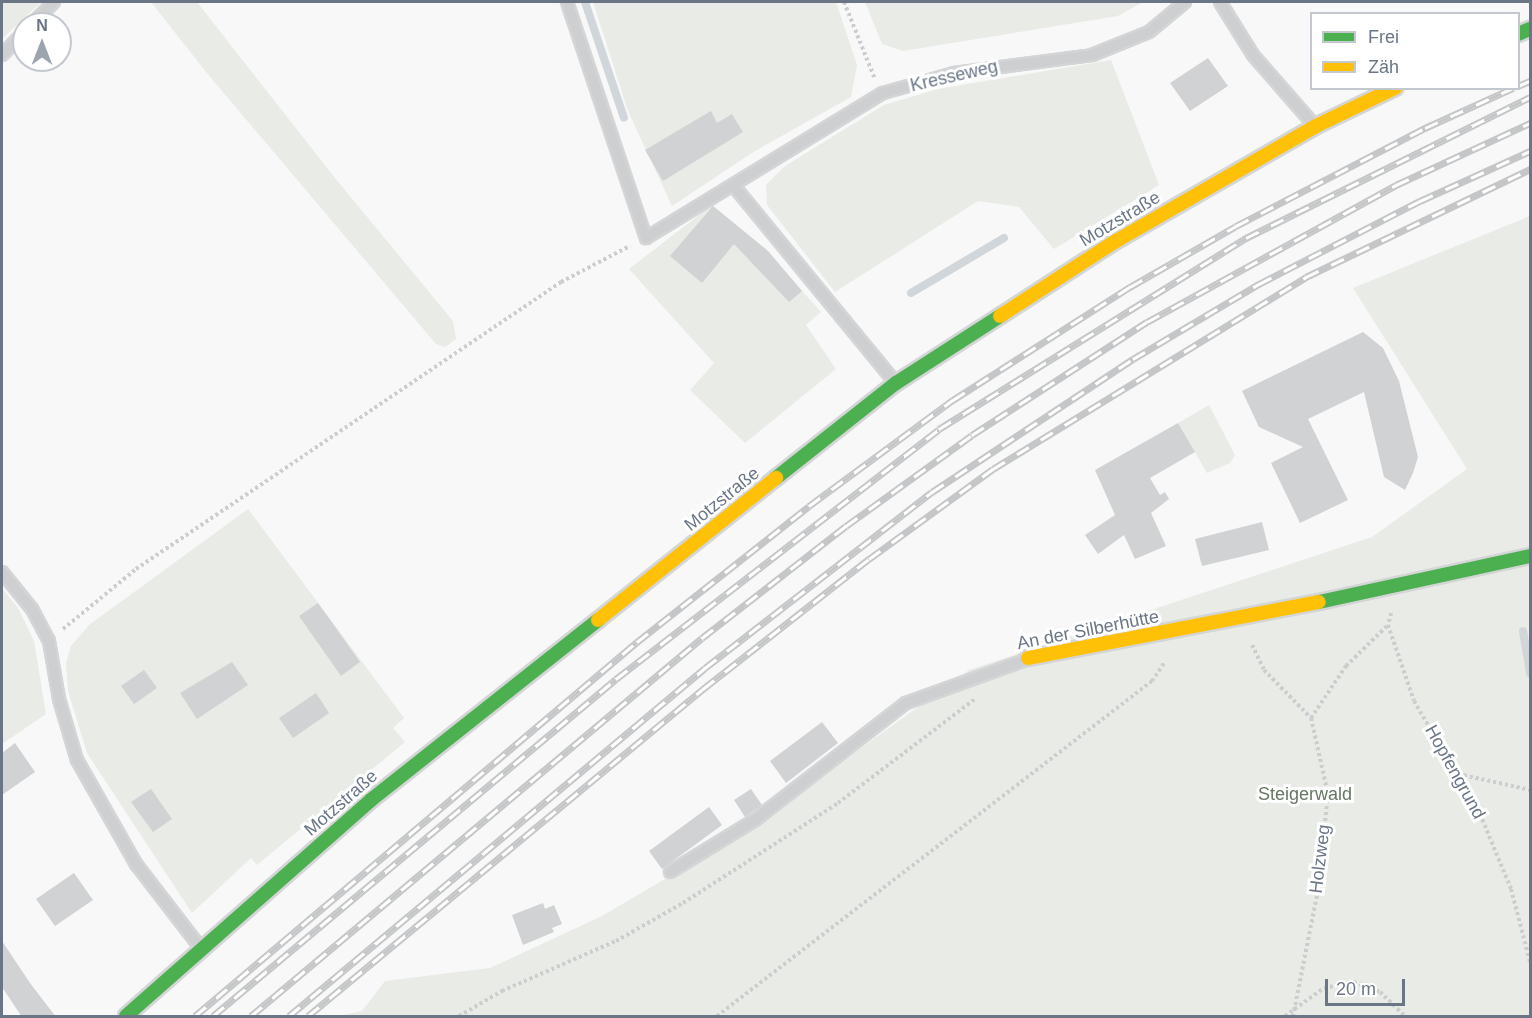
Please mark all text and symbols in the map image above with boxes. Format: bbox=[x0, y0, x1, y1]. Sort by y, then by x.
north arrow bbox=[12, 12, 72, 72]
legend bbox=[1310, 12, 1520, 90]
text: N bbox=[36, 17, 48, 34]
text: Frei bbox=[1368, 27, 1399, 47]
street label: Kresseweg bbox=[908, 55, 1000, 97]
text: Zäh bbox=[1368, 57, 1399, 77]
street label: Motzstraße bbox=[1076, 187, 1164, 251]
street label: Motzstraße bbox=[680, 462, 764, 536]
street label: An der Silberhütte bbox=[1015, 606, 1161, 654]
street label: Hopfengrund bbox=[1420, 721, 1490, 823]
street label: Motzstraße bbox=[300, 765, 382, 841]
park label: Steigerwald bbox=[1258, 783, 1352, 805]
street label: Holzweg bbox=[1305, 823, 1335, 895]
scale bar bbox=[1328, 967, 1408, 1005]
text: 20 m bbox=[1336, 979, 1376, 999]

